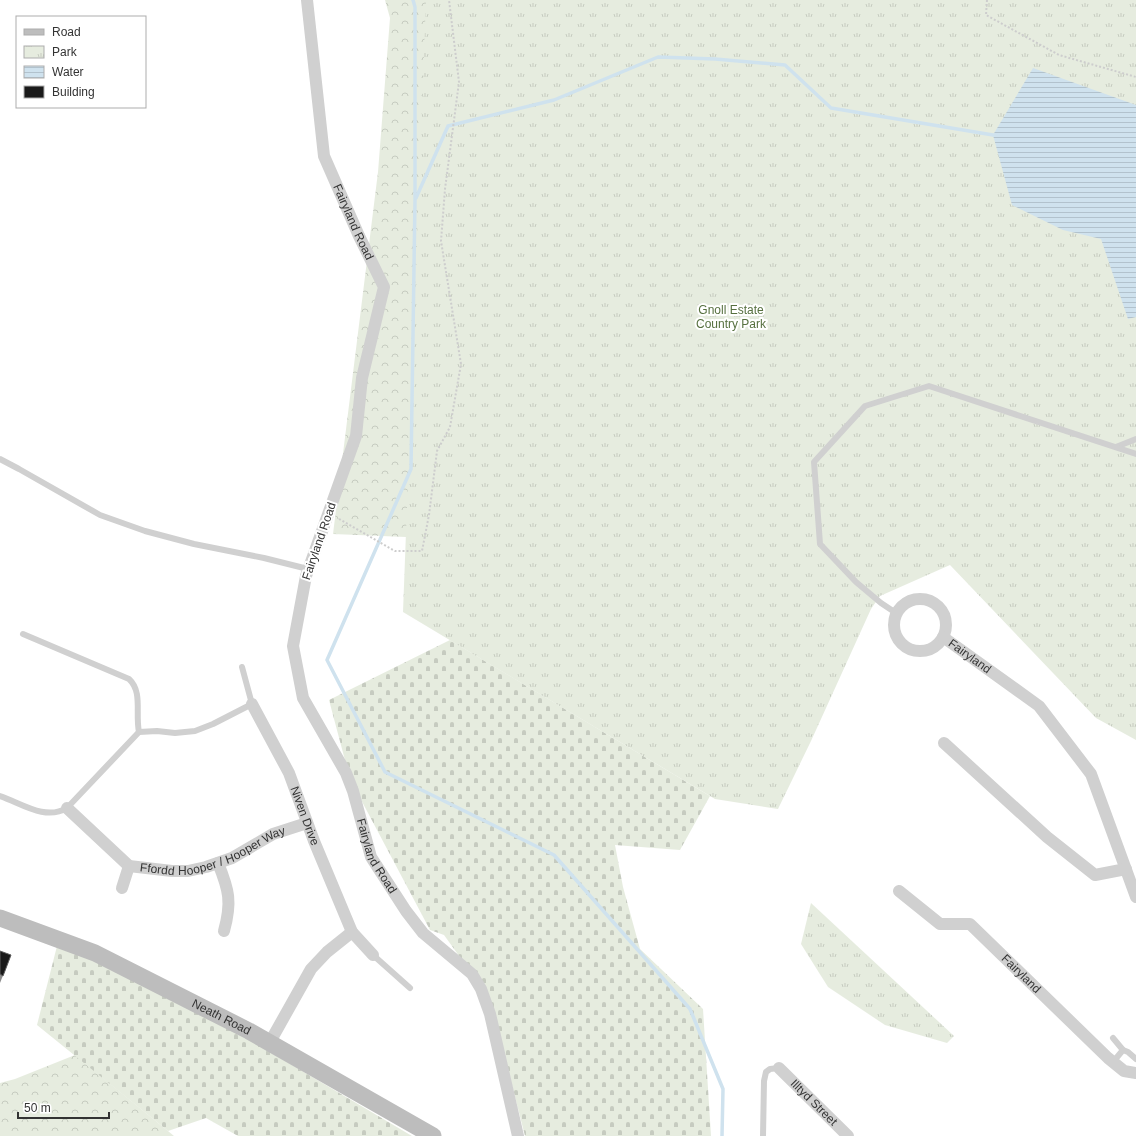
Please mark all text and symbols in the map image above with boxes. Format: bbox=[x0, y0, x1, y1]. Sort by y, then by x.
legend bbox=[16, 16, 146, 108]
text: Road bbox=[52, 25, 81, 39]
text: Park bbox=[52, 45, 78, 59]
text: Water bbox=[52, 65, 84, 79]
text: Building bbox=[52, 85, 95, 99]
street label: Fairyland Road bbox=[330, 182, 377, 262]
park label: Gnoll Estate Country Park bbox=[696, 303, 767, 331]
street label: Fairyland Road bbox=[299, 500, 339, 582]
street label: Fairyland bbox=[946, 636, 994, 676]
street label: Niven Drive bbox=[287, 784, 322, 848]
street label: Fairyland Road bbox=[354, 817, 400, 896]
street label: Ffordd Hooper / Hooper Way bbox=[139, 824, 287, 878]
street label: Fairyland bbox=[999, 951, 1044, 996]
street label: Neath Road bbox=[190, 996, 253, 1038]
street label: Illtyd Street bbox=[788, 1076, 841, 1129]
scale bar bbox=[18, 1094, 109, 1120]
text: 50 m bbox=[24, 1101, 51, 1115]

